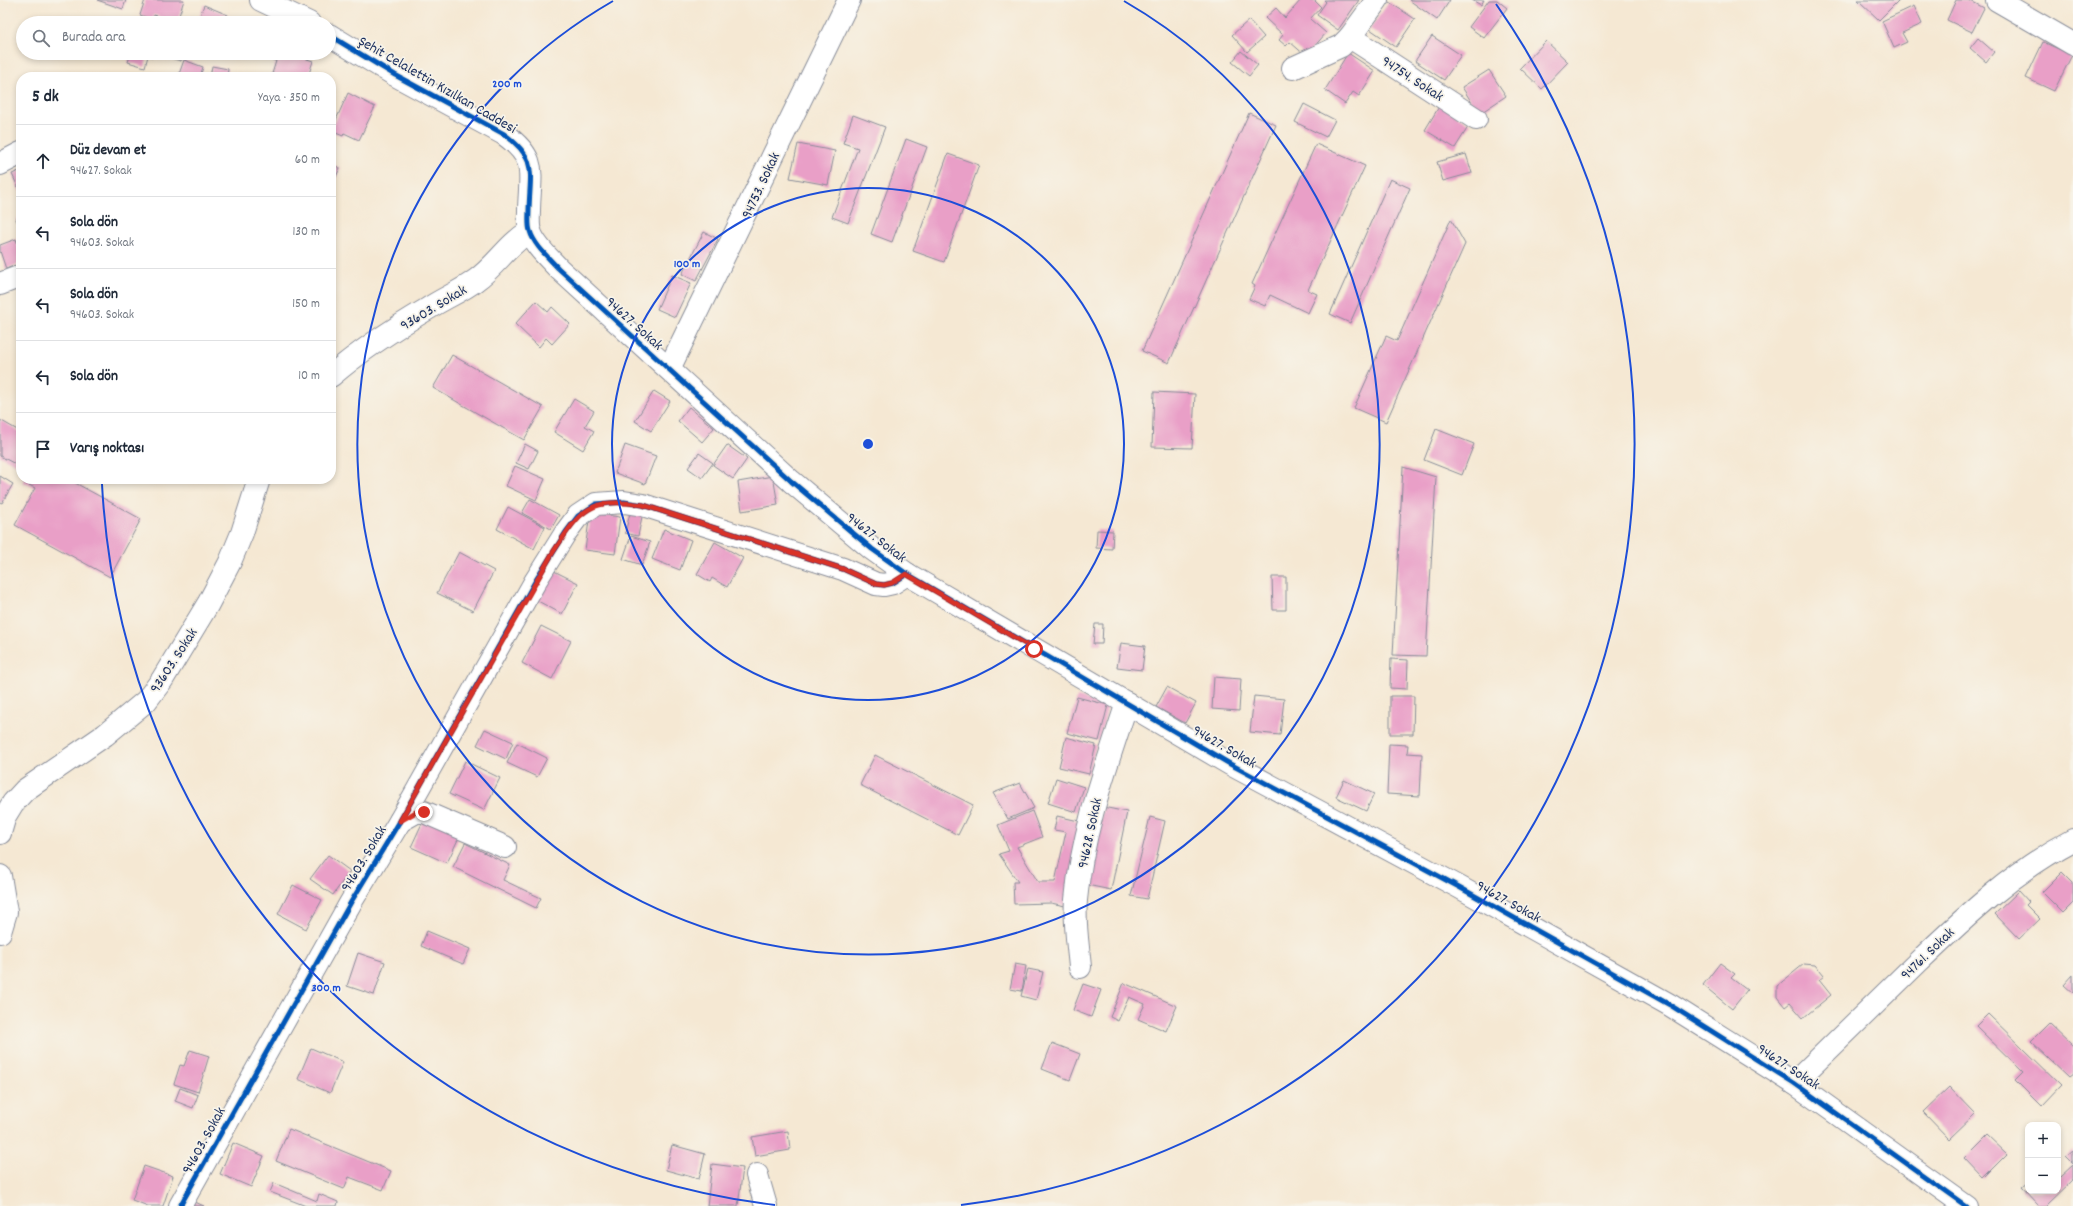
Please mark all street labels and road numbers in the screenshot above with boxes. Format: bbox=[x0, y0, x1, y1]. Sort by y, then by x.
street label: Şehit Celalettin Kızılkan Caddesi bbox=[354, 31, 521, 140]
street label: 94754. Sokak bbox=[1376, 51, 1447, 108]
street label: 94753. Sokak bbox=[737, 149, 787, 223]
street label: 93603. Sokak bbox=[397, 280, 472, 337]
street label: 94627. Sokak bbox=[600, 292, 668, 357]
street label: 94627. Sokak bbox=[841, 508, 911, 569]
street label: 93603. Sokak bbox=[145, 624, 204, 698]
street label: 94627. Sokak bbox=[1188, 720, 1260, 775]
street label: 94628. Sokak bbox=[1073, 796, 1109, 871]
street label: 94603. Sokak bbox=[336, 822, 393, 896]
street label: 94627. Sokak bbox=[1472, 876, 1545, 930]
street label: 94761. Sokak bbox=[1896, 923, 1960, 986]
street label: 94627. Sokak bbox=[1752, 1039, 1824, 1096]
street label: 94603. Sokak bbox=[177, 1103, 232, 1179]

